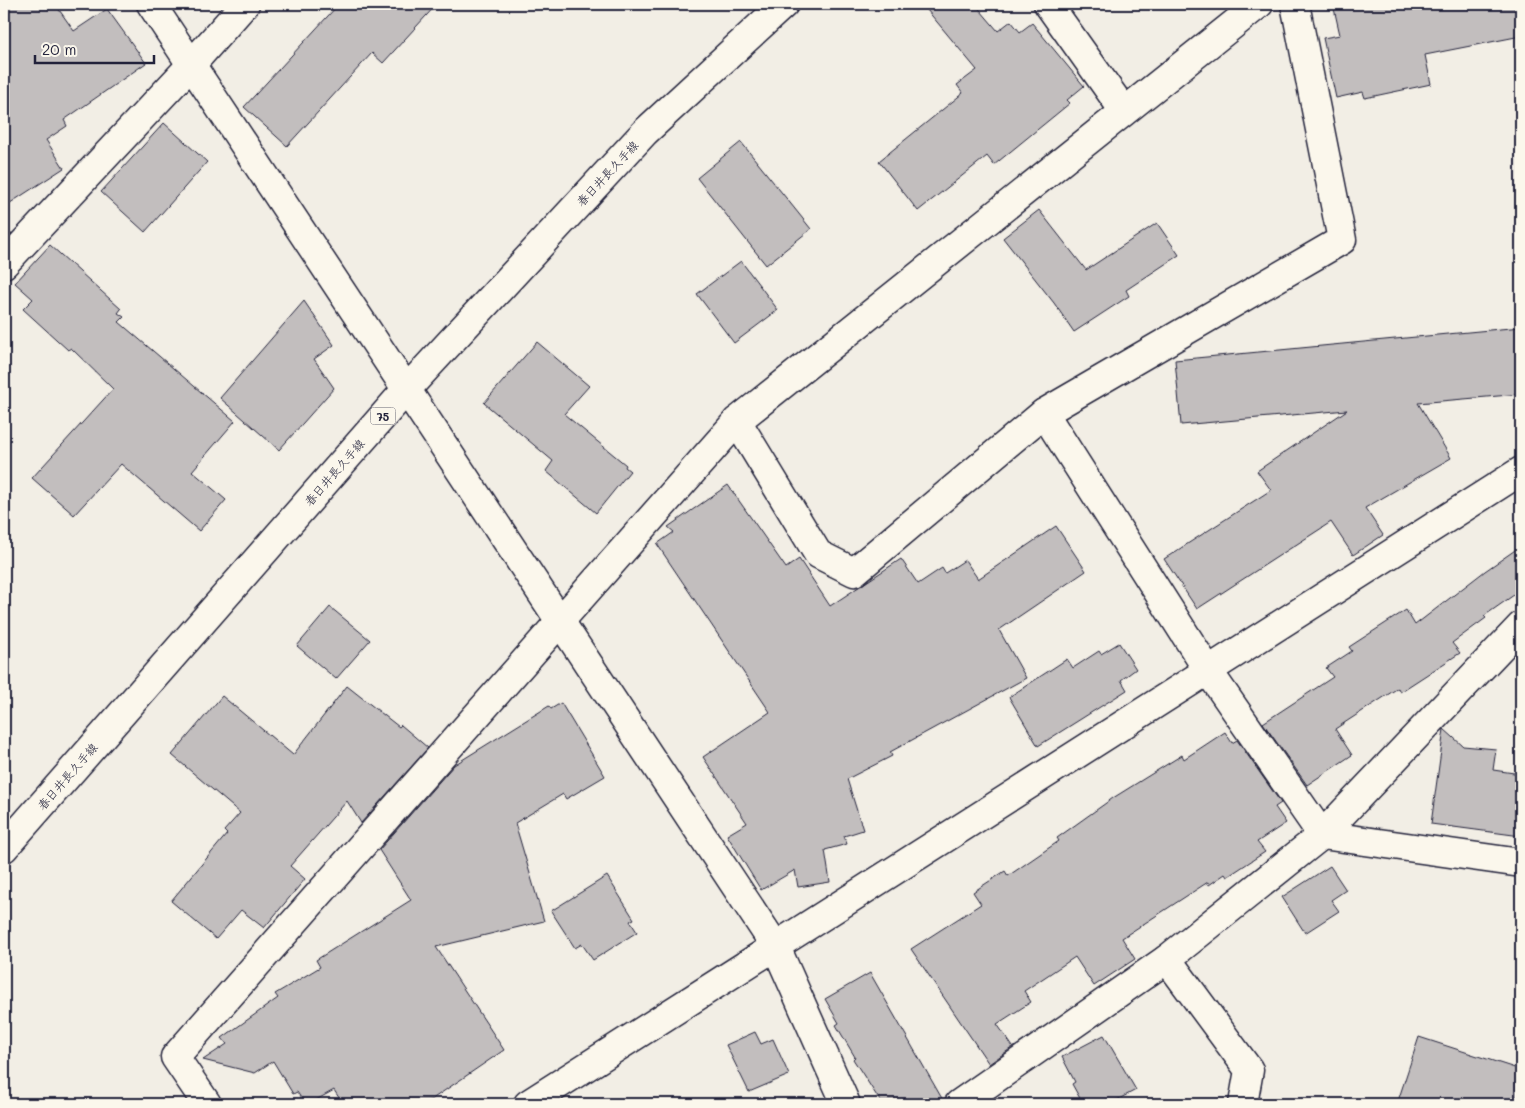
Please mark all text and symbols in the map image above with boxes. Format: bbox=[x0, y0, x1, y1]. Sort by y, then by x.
scale bar bbox=[35, 32, 154, 64]
text: 20 m bbox=[42, 39, 76, 59]
street label: 春日井長久手線 bbox=[572, 137, 642, 209]
road number: 75 bbox=[370, 408, 396, 424]
street label: 春日井長久手線 bbox=[300, 435, 368, 509]
street label: 春日井長久手線 bbox=[33, 739, 101, 813]

